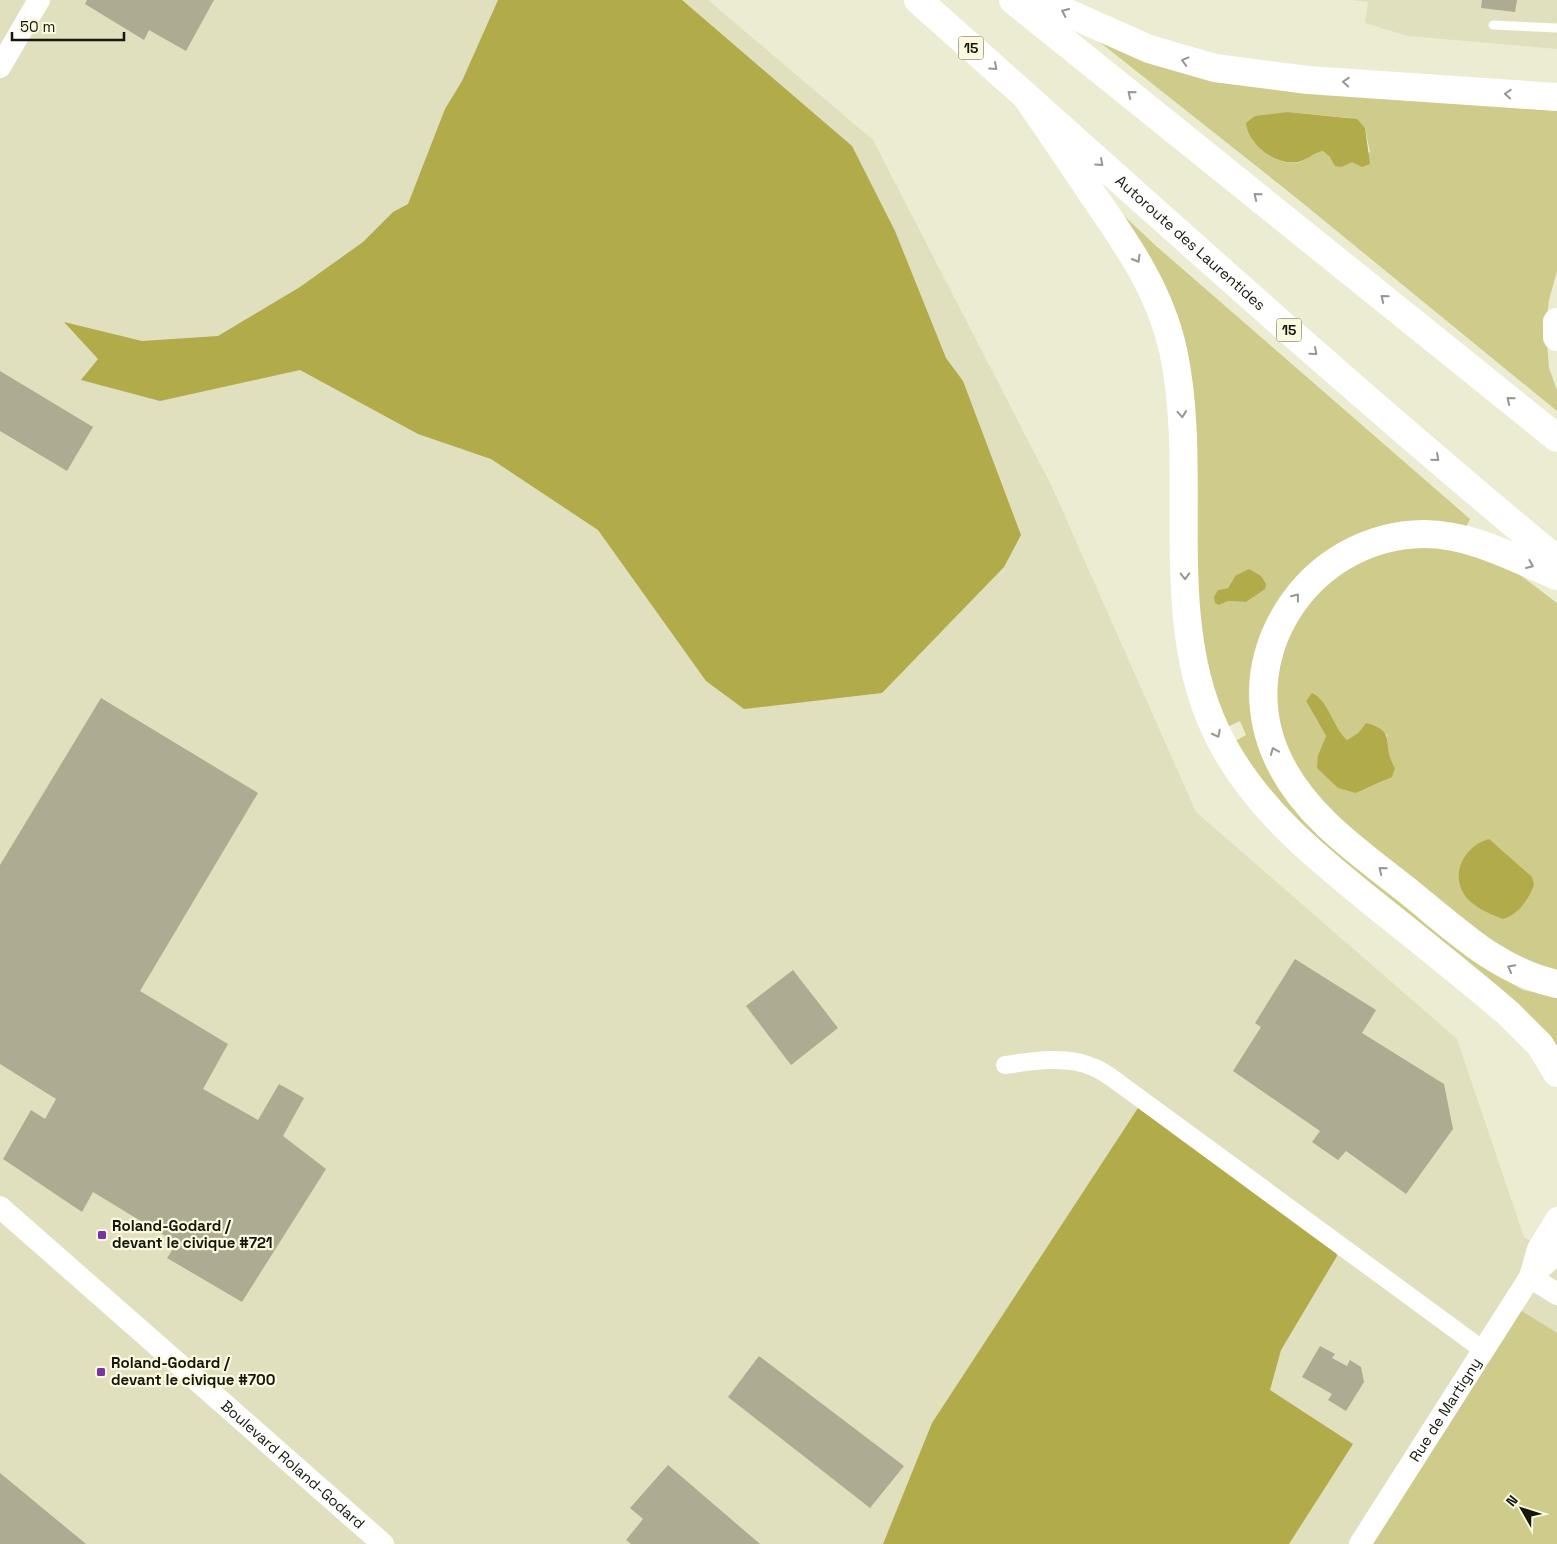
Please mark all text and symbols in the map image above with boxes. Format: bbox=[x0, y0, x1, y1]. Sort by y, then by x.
one-way arrow bbox=[1061, 8, 1070, 18]
scale bar bbox=[12, 10, 125, 42]
text: 50 m bbox=[20, 17, 55, 36]
road number: 15 bbox=[958, 36, 984, 59]
one-way arrow bbox=[1182, 57, 1190, 67]
one-way arrow bbox=[988, 61, 997, 70]
one-way arrow bbox=[1342, 77, 1350, 88]
one-way arrow bbox=[1504, 89, 1512, 100]
one-way arrow bbox=[1128, 92, 1137, 100]
one-way arrow bbox=[1094, 157, 1103, 166]
street label: Autoroute des Laurentides bbox=[1112, 171, 1270, 314]
one-way arrow bbox=[1254, 194, 1263, 202]
one-way arrow bbox=[1130, 254, 1140, 263]
one-way arrow bbox=[1381, 296, 1390, 304]
road number: 15 bbox=[1276, 318, 1302, 342]
one-way arrow bbox=[1308, 346, 1317, 355]
one-way arrow bbox=[1507, 397, 1516, 406]
one-way arrow bbox=[1176, 410, 1187, 418]
one-way arrow bbox=[1431, 453, 1440, 462]
one-way arrow bbox=[1525, 558, 1534, 569]
one-way arrow bbox=[1180, 572, 1191, 580]
one-way arrow bbox=[1290, 593, 1299, 603]
one-way arrow bbox=[1211, 729, 1221, 738]
one-way arrow bbox=[1270, 747, 1281, 756]
one-way arrow bbox=[1379, 868, 1388, 876]
one-way arrow bbox=[1507, 965, 1516, 975]
place label: Roland-Godard / devant le civique #721 bbox=[112, 1216, 273, 1252]
marker: Roland-Godard / devant le civique #721 bbox=[96, 1229, 108, 1241]
place label: Roland-Godard / devant le civique #700 bbox=[111, 1353, 275, 1389]
street label: Rue de Martigny bbox=[1405, 1354, 1485, 1465]
marker: Roland-Godard / devant le civique #700 bbox=[95, 1366, 107, 1378]
street label: Boulevard Roland-Godard bbox=[217, 1396, 369, 1533]
north arrow bbox=[1497, 1484, 1547, 1534]
text: N bbox=[1502, 1492, 1522, 1510]

